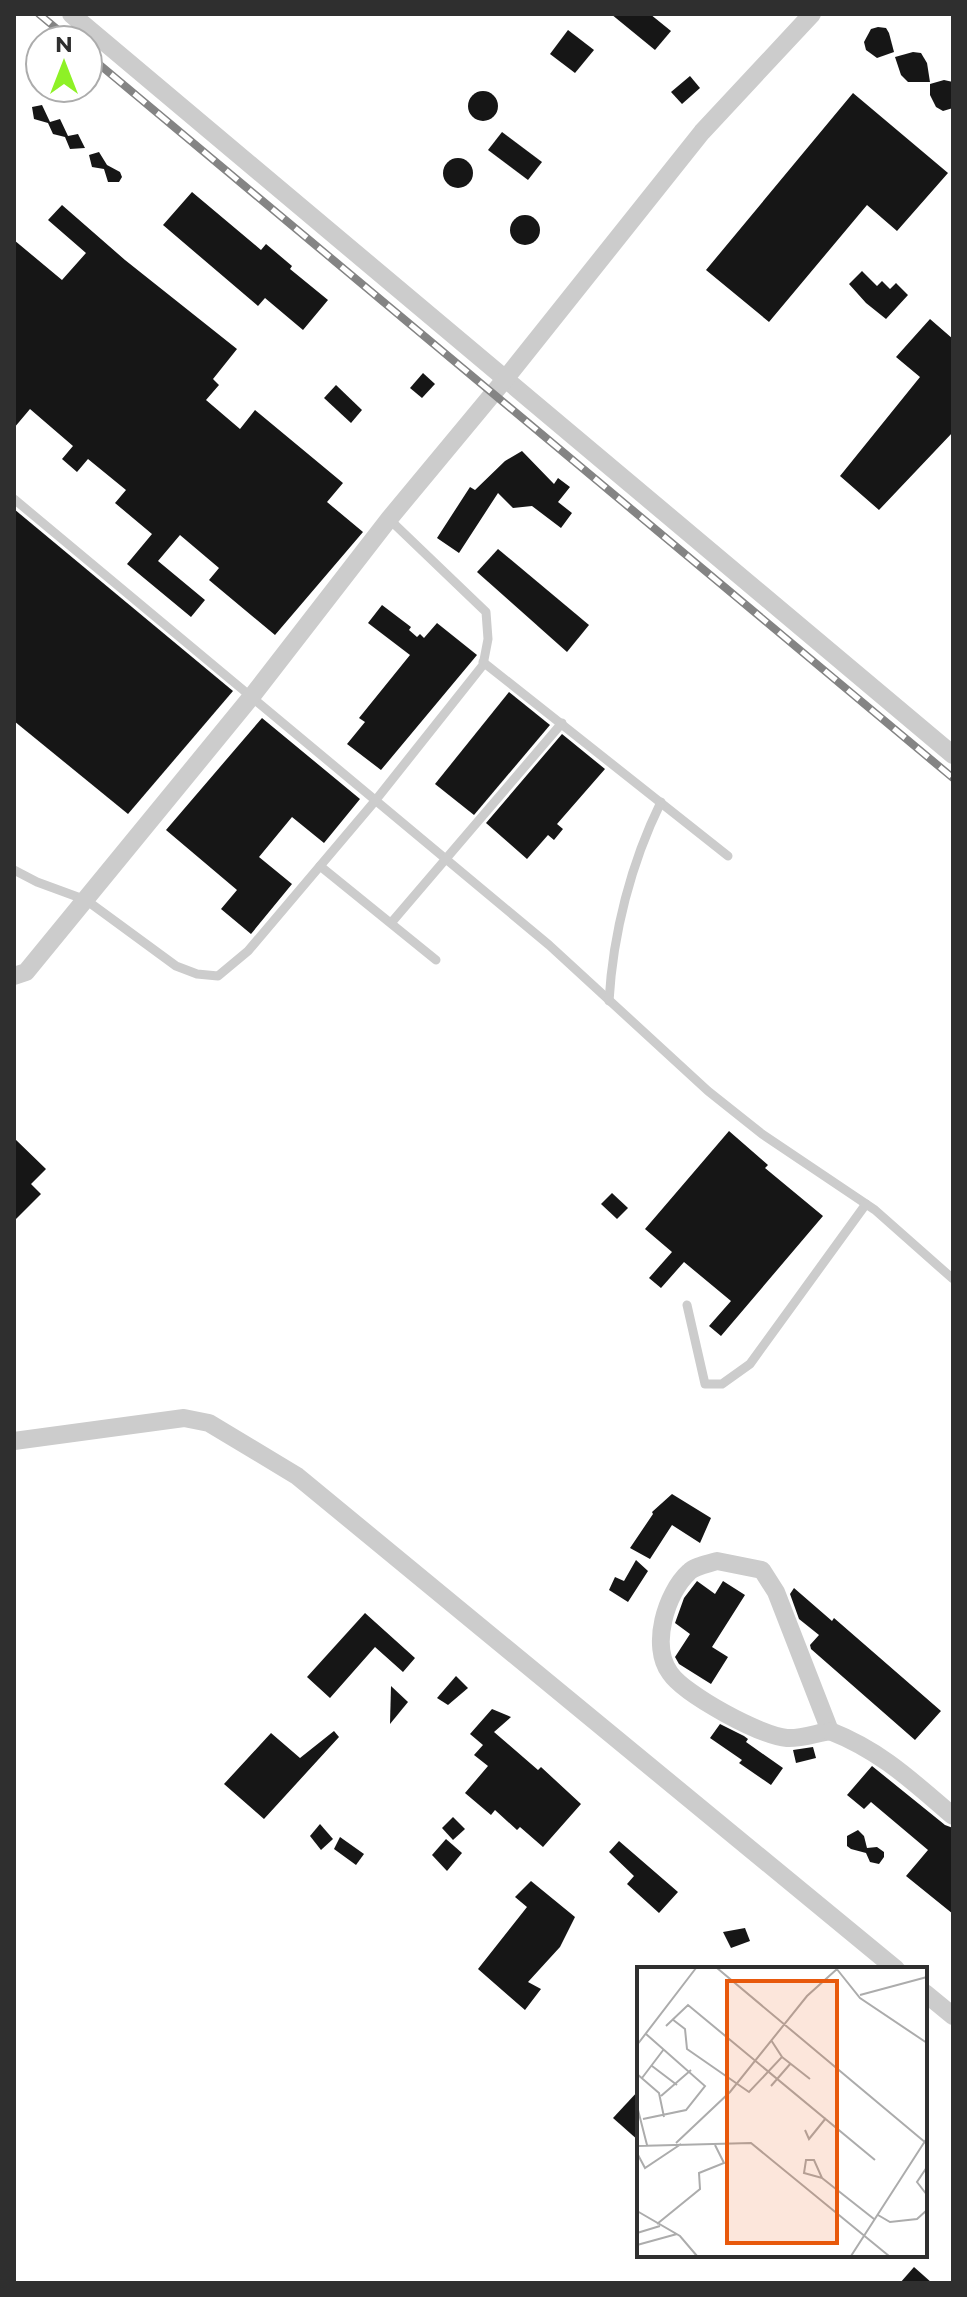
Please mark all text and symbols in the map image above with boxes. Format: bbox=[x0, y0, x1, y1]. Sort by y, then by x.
north arrow bbox=[24, 24, 104, 104]
text: N bbox=[55, 31, 73, 58]
inset map bbox=[637, 1967, 927, 2257]

